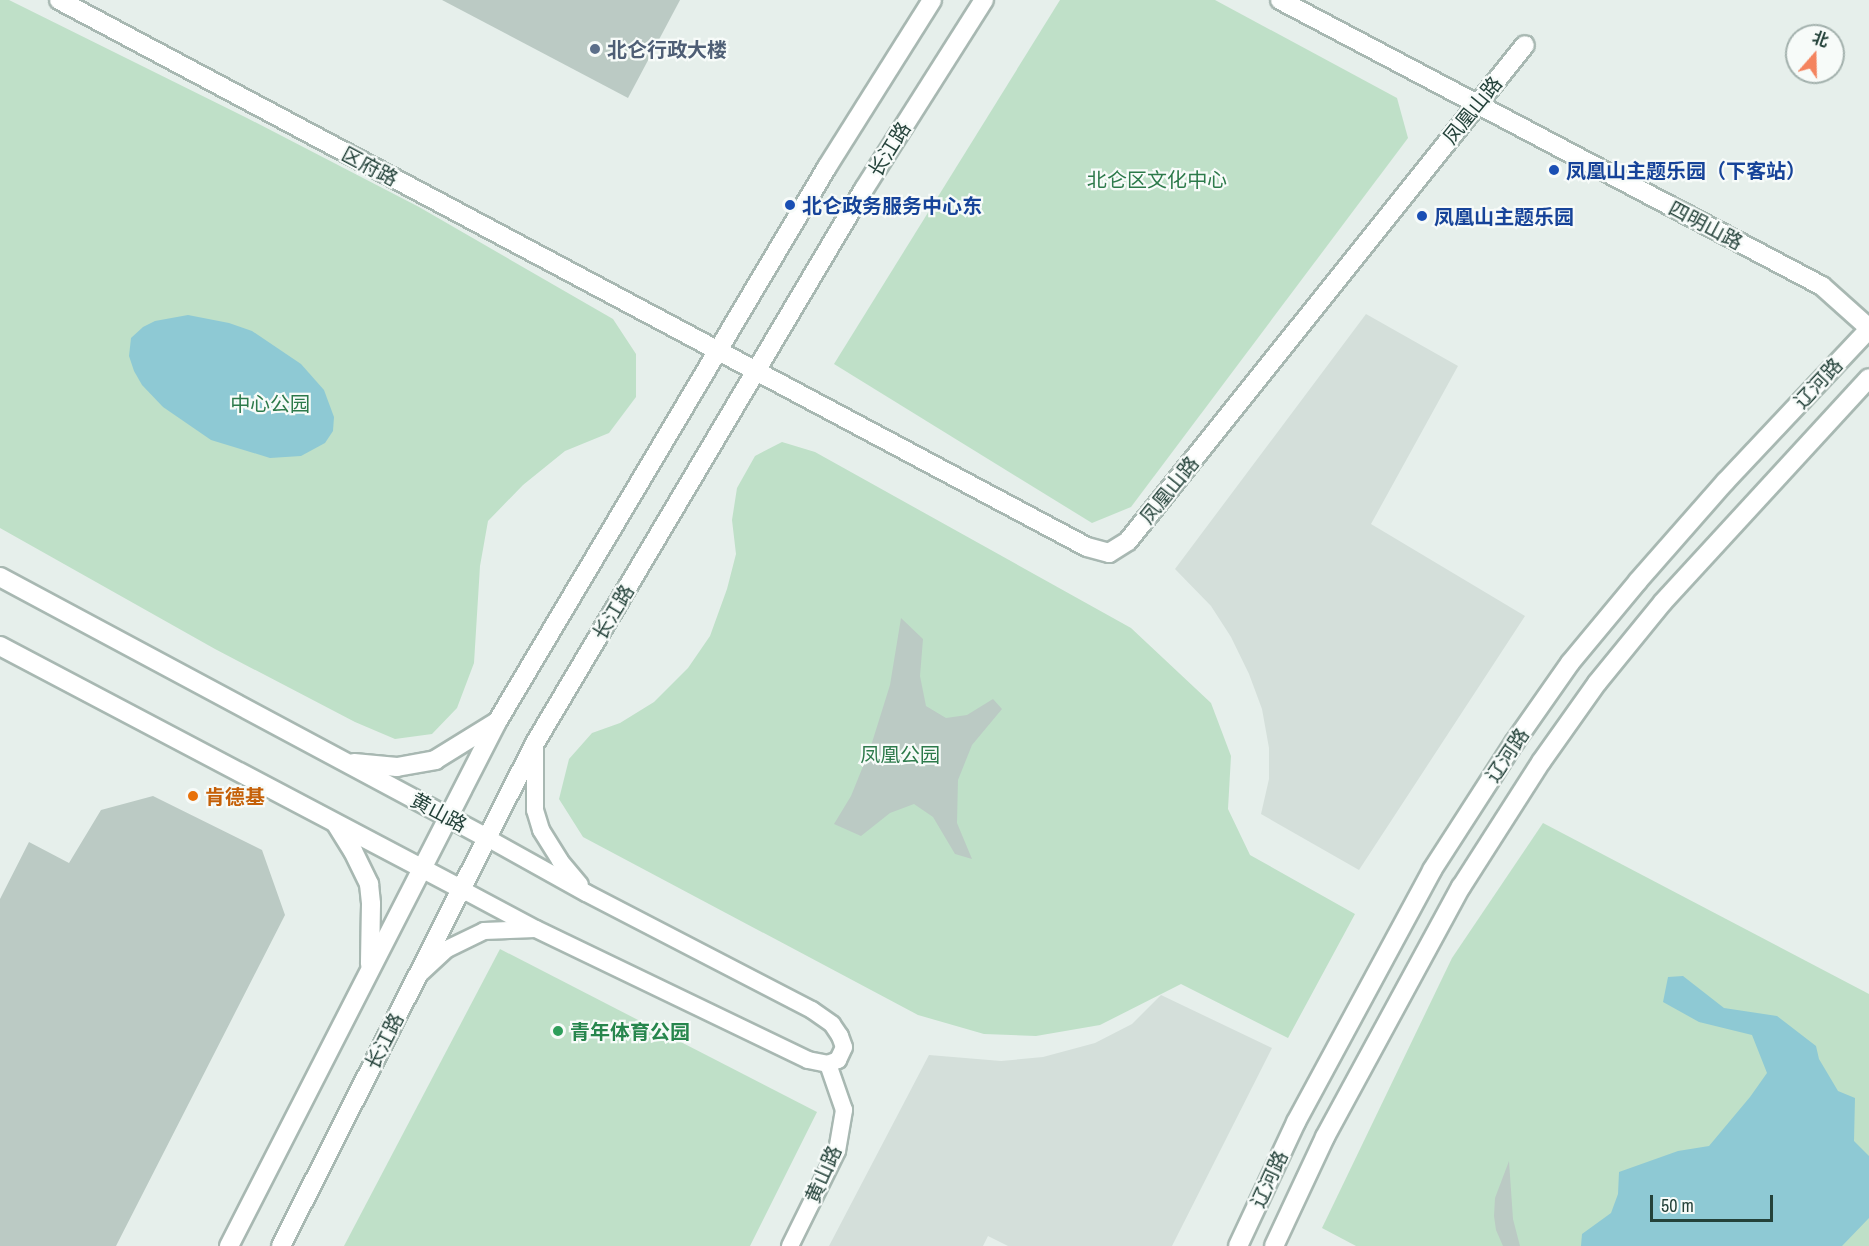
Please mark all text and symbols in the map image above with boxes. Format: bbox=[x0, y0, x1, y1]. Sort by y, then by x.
north arrow bbox=[1785, 24, 1845, 84]
text: 北 bbox=[1809, 26, 1832, 52]
place label: 北仑行政大楼 bbox=[607, 37, 727, 61]
marker: 北仑行政大楼 bbox=[588, 42, 602, 56]
street label: 凤凰山路 bbox=[1438, 71, 1506, 149]
street label: 长江路 bbox=[863, 117, 915, 181]
street label: 区府路 bbox=[338, 141, 402, 191]
place label: 凤凰山主题乐园（下客站） bbox=[1566, 158, 1806, 182]
marker: 凤凰山主题乐园（下客站） bbox=[1547, 163, 1561, 177]
park label: 北仑区文化中心 bbox=[1087, 167, 1227, 191]
place label: 北仑政务服务中心东 bbox=[802, 193, 982, 217]
street label: 四明山路 bbox=[1665, 196, 1747, 254]
marker: 北仑政务服务中心东 bbox=[783, 198, 797, 212]
place label: 凤凰山主题乐园 bbox=[1434, 204, 1574, 228]
marker: 凤凰山主题乐园 bbox=[1415, 209, 1429, 223]
street label: 辽河路 bbox=[1789, 353, 1847, 413]
park label: 中心公园 bbox=[230, 391, 310, 415]
street label: 凤凰山路 bbox=[1135, 451, 1203, 529]
street label: 长江路 bbox=[587, 580, 639, 644]
street label: 辽河路 bbox=[1480, 723, 1534, 787]
park label: 凤凰公园 bbox=[860, 742, 940, 766]
place label: 肯德基 bbox=[205, 784, 265, 808]
street label: 黄山路 bbox=[407, 787, 471, 837]
marker: 肯德基 bbox=[186, 789, 200, 803]
street label: 长江路 bbox=[360, 1009, 408, 1073]
place label: 青年体育公园 bbox=[570, 1019, 690, 1043]
marker: 青年体育公园 bbox=[551, 1024, 565, 1038]
street label: 黄山路 bbox=[800, 1142, 846, 1206]
street label: 辽河路 bbox=[1245, 1147, 1293, 1211]
scale bar bbox=[1653, 1183, 1776, 1221]
text: 50 m bbox=[1661, 1193, 1694, 1218]

